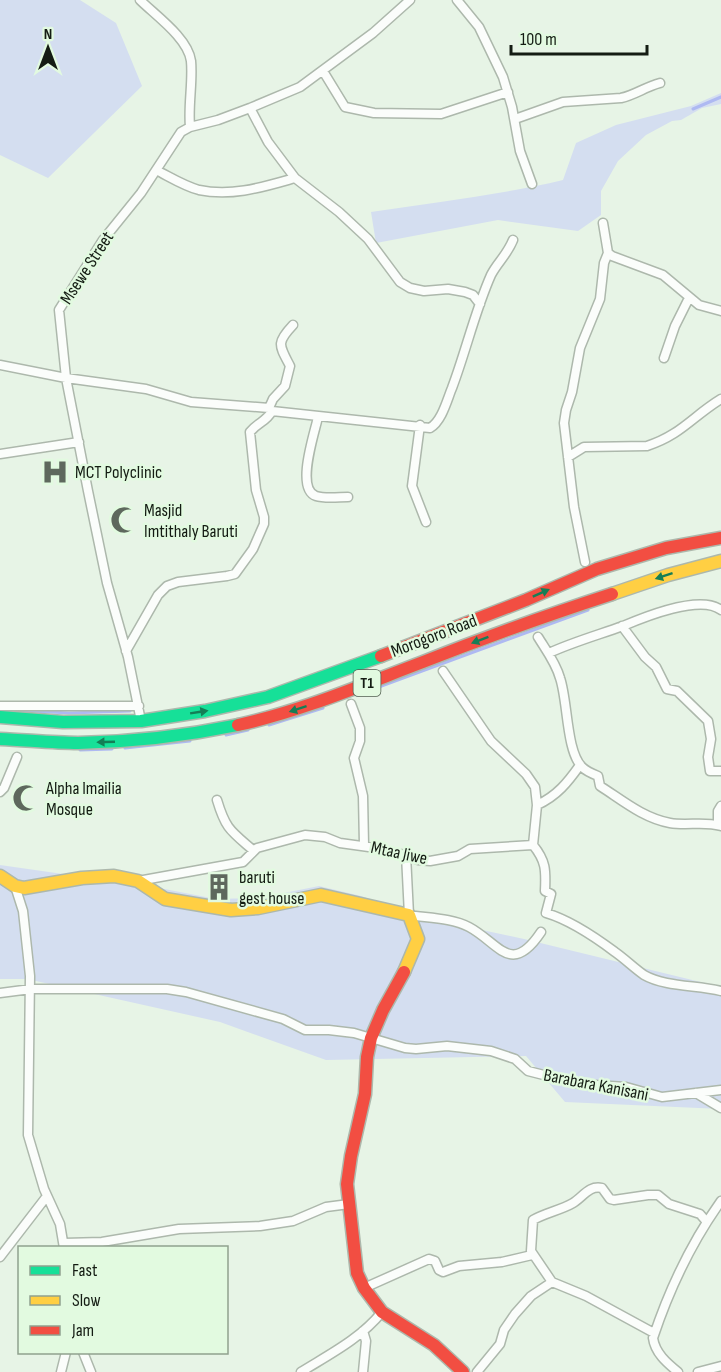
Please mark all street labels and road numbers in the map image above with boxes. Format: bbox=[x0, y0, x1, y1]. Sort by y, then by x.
street label: Msewe Street bbox=[56, 227, 119, 308]
street label: Morogoro Road bbox=[388, 610, 480, 662]
road number: T1 bbox=[354, 670, 380, 696]
street label: Mtaa Jiwe bbox=[369, 837, 429, 869]
street label: Barabara Kanisani bbox=[542, 1065, 650, 1105]

